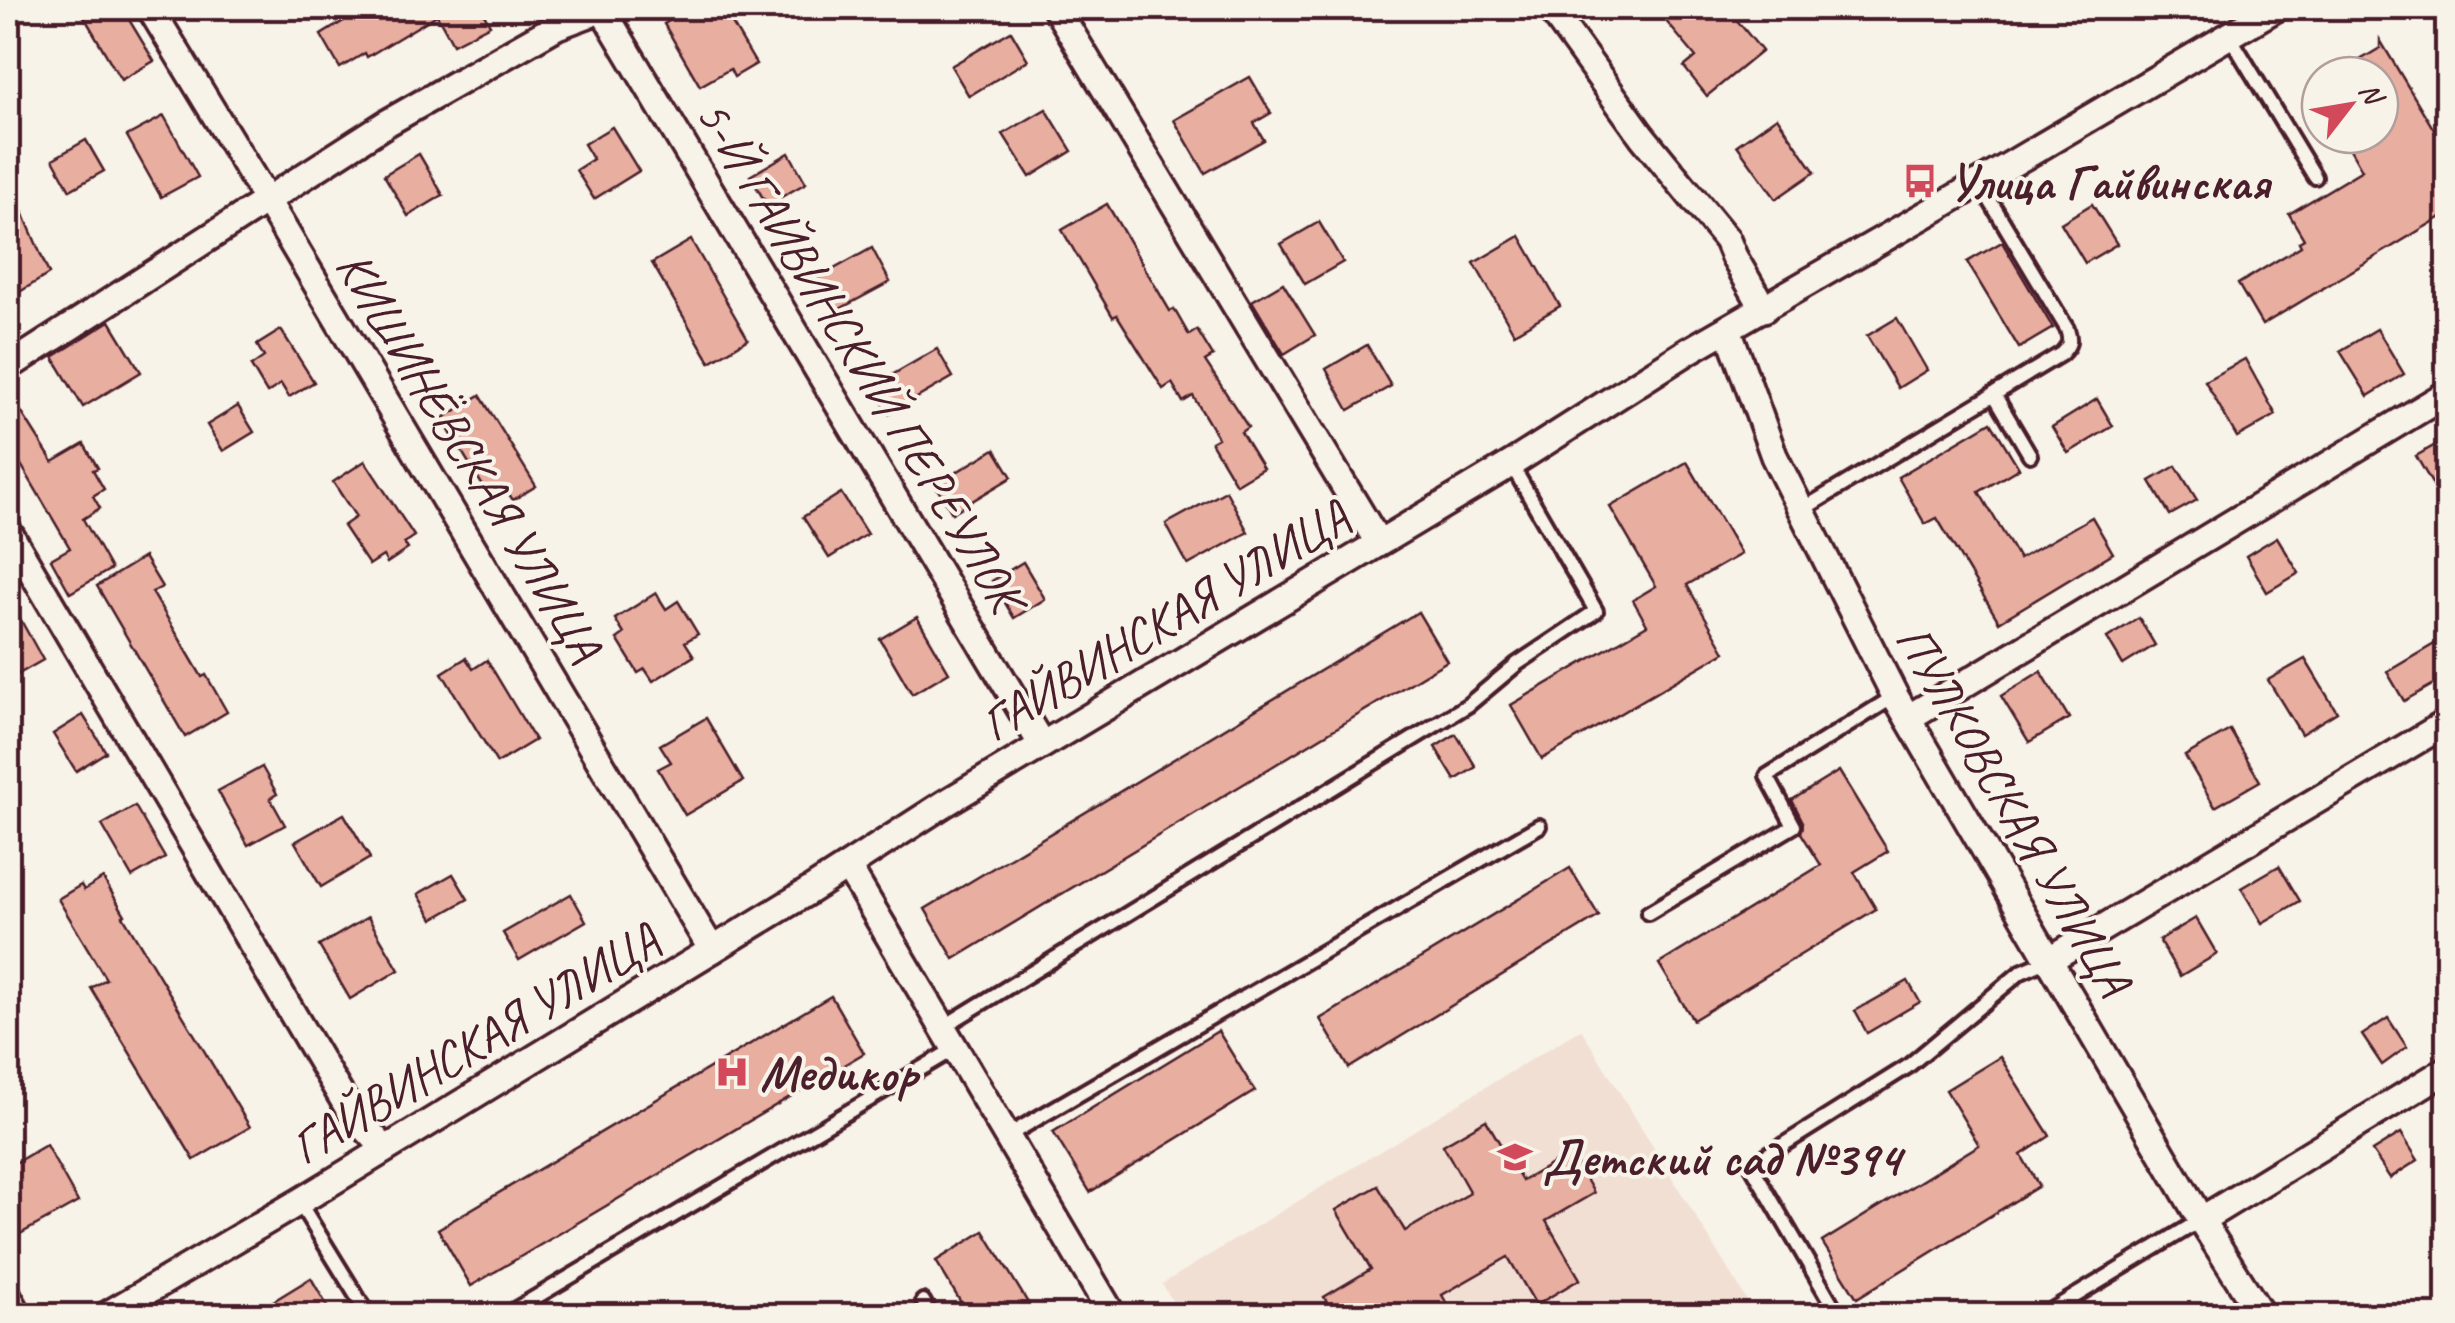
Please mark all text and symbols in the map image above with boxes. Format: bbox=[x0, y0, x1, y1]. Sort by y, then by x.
north arrow bbox=[2300, 55, 2400, 155]
text: N bbox=[2352, 76, 2393, 113]
street label: 5-Й ГАЙВИНСКИЙ ПЕРЕУЛОК bbox=[682, 87, 1042, 630]
place label: Улица Гайвинская bbox=[1948, 151, 2273, 214]
bus stop icon: Улица Гайвинская bbox=[1901, 162, 1939, 200]
street label: КИШИНЁВСКАЯ УЛИЦА bbox=[322, 239, 618, 673]
street label: ГАЙВИНСКАЯ УЛИЦА bbox=[969, 485, 1361, 755]
street label: ПУЛКОВСКАЯ УЛИЦА bbox=[1882, 613, 2146, 1008]
street label: ГАЙВИНСКАЯ УЛИЦА bbox=[279, 908, 671, 1178]
place label: Медикор bbox=[760, 1042, 921, 1105]
hospital icon: Медикор bbox=[713, 1053, 751, 1091]
place label: Детский сад №394 bbox=[1543, 1127, 1906, 1190]
school or university icon: Детский сад №394 bbox=[1496, 1138, 1534, 1176]

